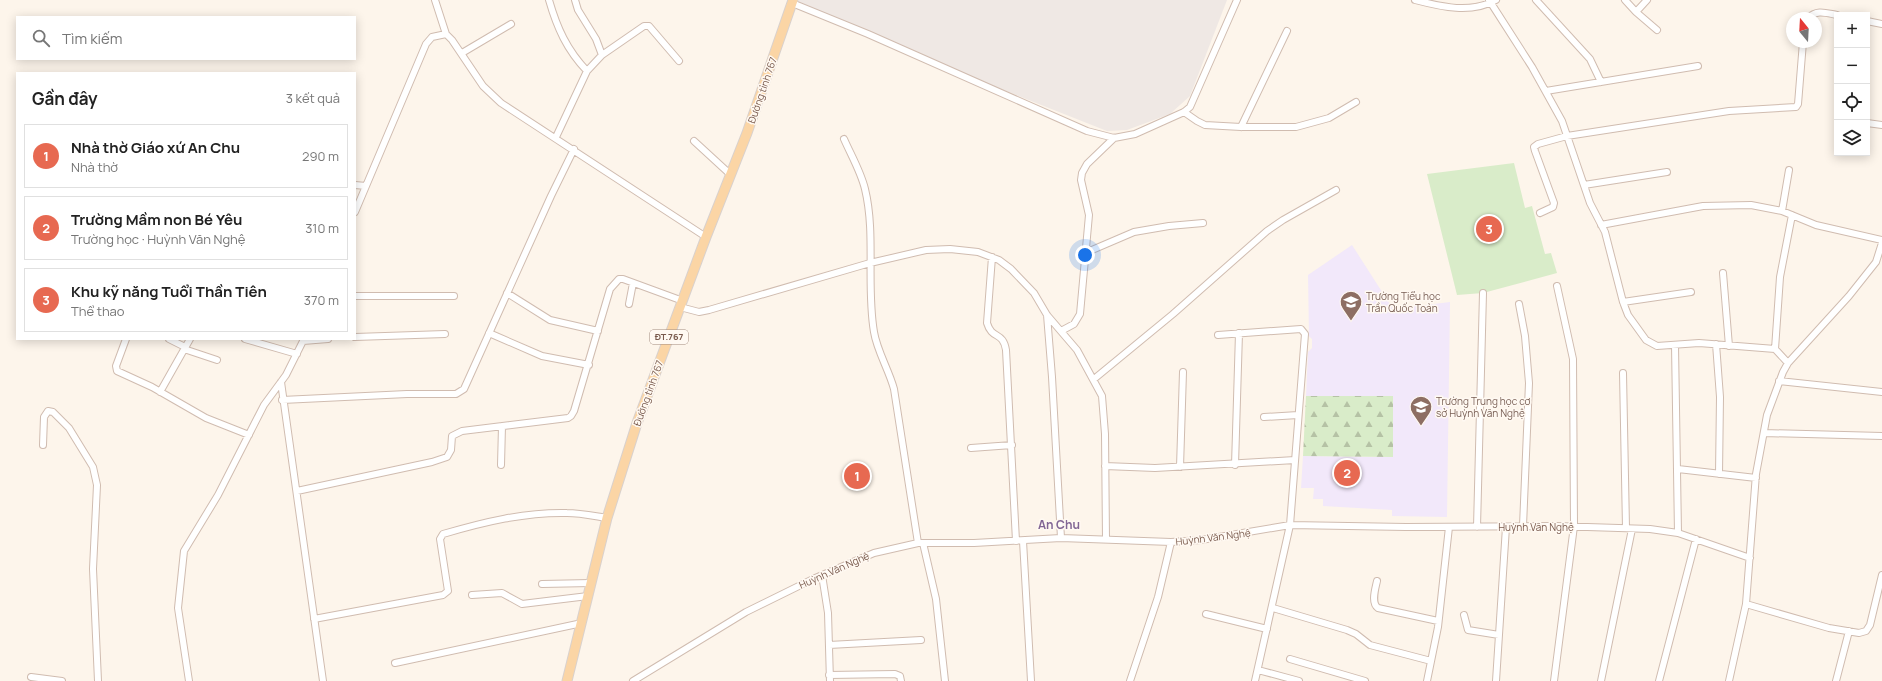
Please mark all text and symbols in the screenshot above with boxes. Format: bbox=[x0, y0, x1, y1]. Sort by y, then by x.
north arrow bbox=[1786, 12, 1822, 48]
map controls bbox=[1834, 12, 1870, 156]
button: + bbox=[1834, 12, 1870, 48]
search box bbox=[16, 16, 356, 60]
icon: search bbox=[30, 27, 52, 49]
text: Tìm kiếm bbox=[62, 28, 122, 49]
button: − bbox=[1834, 48, 1870, 84]
street label: Đường tỉnh 767 bbox=[744, 55, 780, 125]
button: locate bbox=[1834, 84, 1870, 120]
text: Gần đây bbox=[32, 87, 98, 110]
text: 3 kết quả bbox=[286, 89, 340, 107]
button: layers bbox=[1834, 120, 1870, 156]
text: Nhà thờ Giáo xứ An Chu bbox=[71, 137, 240, 158]
text: 1 bbox=[43, 147, 49, 165]
text: 290 m bbox=[302, 147, 339, 165]
text: Nhà thờ bbox=[71, 158, 118, 176]
text: Trường Mầm non Bé Yêu bbox=[71, 209, 242, 230]
pin: 3 bbox=[1476, 214, 1502, 244]
text: 2 bbox=[42, 219, 50, 237]
text: 310 m bbox=[305, 219, 339, 237]
text: Trường học · Huỳnh Văn Nghệ bbox=[71, 230, 245, 248]
your location bbox=[1075, 245, 1095, 265]
text: Khu kỹ năng Tuổi Thần Tiên bbox=[71, 281, 267, 302]
school or university icon: Trường Tiểu học Trần Quốc Toản bbox=[1338, 289, 1364, 322]
place label: Trường Tiểu học Trần Quốc Toản bbox=[1366, 289, 1441, 315]
text: 3 bbox=[42, 291, 50, 309]
text: 370 m bbox=[304, 291, 339, 309]
text: Thể thao bbox=[71, 302, 125, 320]
road number: ĐT.767 bbox=[650, 330, 688, 344]
street label: Đường tỉnh 767 bbox=[630, 358, 666, 428]
school or university icon: Trường Trung học cơ sở Huỳnh Văn Nghệ bbox=[1408, 394, 1434, 427]
place label: Trường Trung học cơ sở Huỳnh Văn Nghệ bbox=[1436, 394, 1531, 420]
pin: 2 bbox=[1334, 458, 1360, 488]
pin: 1 bbox=[844, 461, 870, 491]
district label: An Chu bbox=[1038, 516, 1080, 533]
street label: Huỳnh Văn Nghệ bbox=[1498, 520, 1574, 534]
street label: Huỳnh Văn Nghệ bbox=[1175, 525, 1252, 549]
street label: Huỳnh Văn Nghệ bbox=[797, 548, 872, 592]

